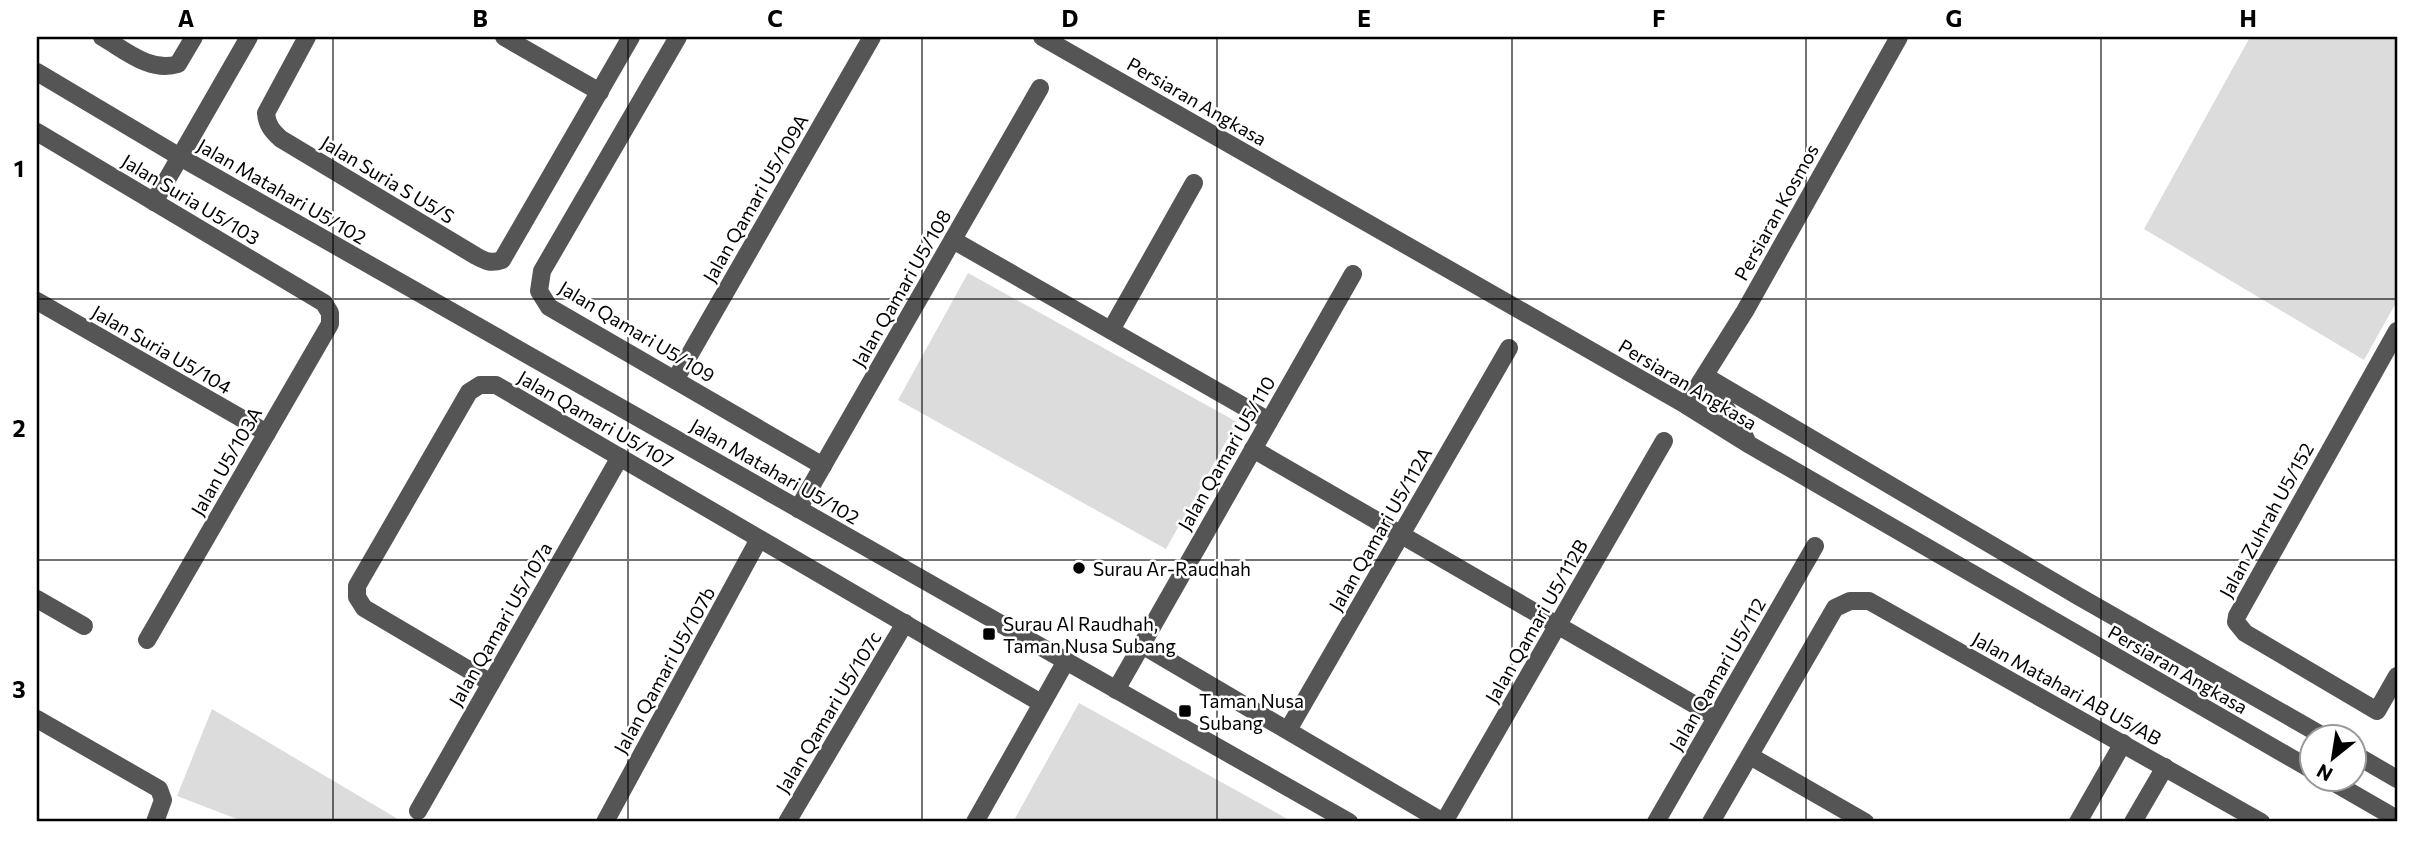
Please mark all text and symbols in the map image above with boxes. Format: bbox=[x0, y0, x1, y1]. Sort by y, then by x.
text: A bbox=[178, 4, 195, 32]
text: B bbox=[472, 4, 488, 32]
text: C bbox=[767, 4, 783, 32]
text: D bbox=[1062, 4, 1079, 32]
text: E bbox=[1357, 4, 1371, 32]
text: F bbox=[1652, 4, 1666, 32]
text: G bbox=[1946, 4, 1962, 32]
text: H bbox=[2239, 4, 2257, 32]
street label: Persiaran Angkasa bbox=[1123, 52, 1271, 150]
street label: Jalan Qamari U5/109A bbox=[697, 110, 813, 286]
street label: Jalan Suria S U5/S bbox=[317, 130, 459, 228]
street label: Jalan Matahari U5/102 bbox=[193, 133, 371, 249]
street label: Persiaran Kosmos bbox=[1729, 140, 1823, 284]
street label: Jalan Suria U5/103 bbox=[118, 149, 264, 249]
text: 1 bbox=[14, 154, 24, 182]
street label: Jalan Qamari U5/108 bbox=[847, 205, 955, 371]
street label: Jalan Qamari U5/109 bbox=[555, 275, 719, 387]
street label: Jalan Suria U5/104 bbox=[88, 300, 236, 398]
street label: Persiaran Angkasa bbox=[1615, 334, 1761, 434]
street label: Jalan Qamari U5/107 bbox=[514, 365, 678, 473]
street label: Jalan Qamari U5/110 bbox=[1172, 372, 1280, 534]
street label: Jalan U5/103A bbox=[186, 403, 266, 519]
street label: Jalan Matahari U5/102 bbox=[686, 413, 864, 529]
text: 2 bbox=[12, 414, 26, 442]
street label: Jalan Zuhrah U5/152 bbox=[2214, 439, 2318, 601]
street label: Jalan Qamari U5/112A bbox=[1324, 443, 1436, 615]
street label: Jalan Qamari U5/112B bbox=[1480, 535, 1592, 707]
street label: Jalan Qamari U5/107a bbox=[444, 538, 556, 710]
place label: Surau Ar-Raudhah bbox=[1093, 557, 1251, 580]
marker: Surau Ar-Raudhah bbox=[1071, 560, 1087, 576]
street label: Jalan Qamari U5/107b bbox=[609, 582, 719, 758]
street label: Jalan Qamari U5/112 bbox=[1664, 594, 1770, 754]
place label: Surau Al Raudhah, Taman Nusa Subang bbox=[1003, 612, 1176, 657]
street label: Persiaran Angkasa bbox=[2104, 620, 2252, 718]
marker: Surau Al Raudhah, Taman Nusa Subang bbox=[981, 626, 997, 642]
street label: Jalan Matahari AB U5/AB bbox=[1968, 626, 2166, 750]
street label: Jalan Qamari U5/107c bbox=[771, 627, 885, 797]
text: 3 bbox=[12, 675, 26, 703]
place label: Taman Nusa Subang bbox=[1199, 689, 1304, 734]
marker: Taman Nusa Subang bbox=[1177, 703, 1193, 719]
north arrow bbox=[2298, 722, 2368, 792]
text: N bbox=[2312, 760, 2336, 787]

